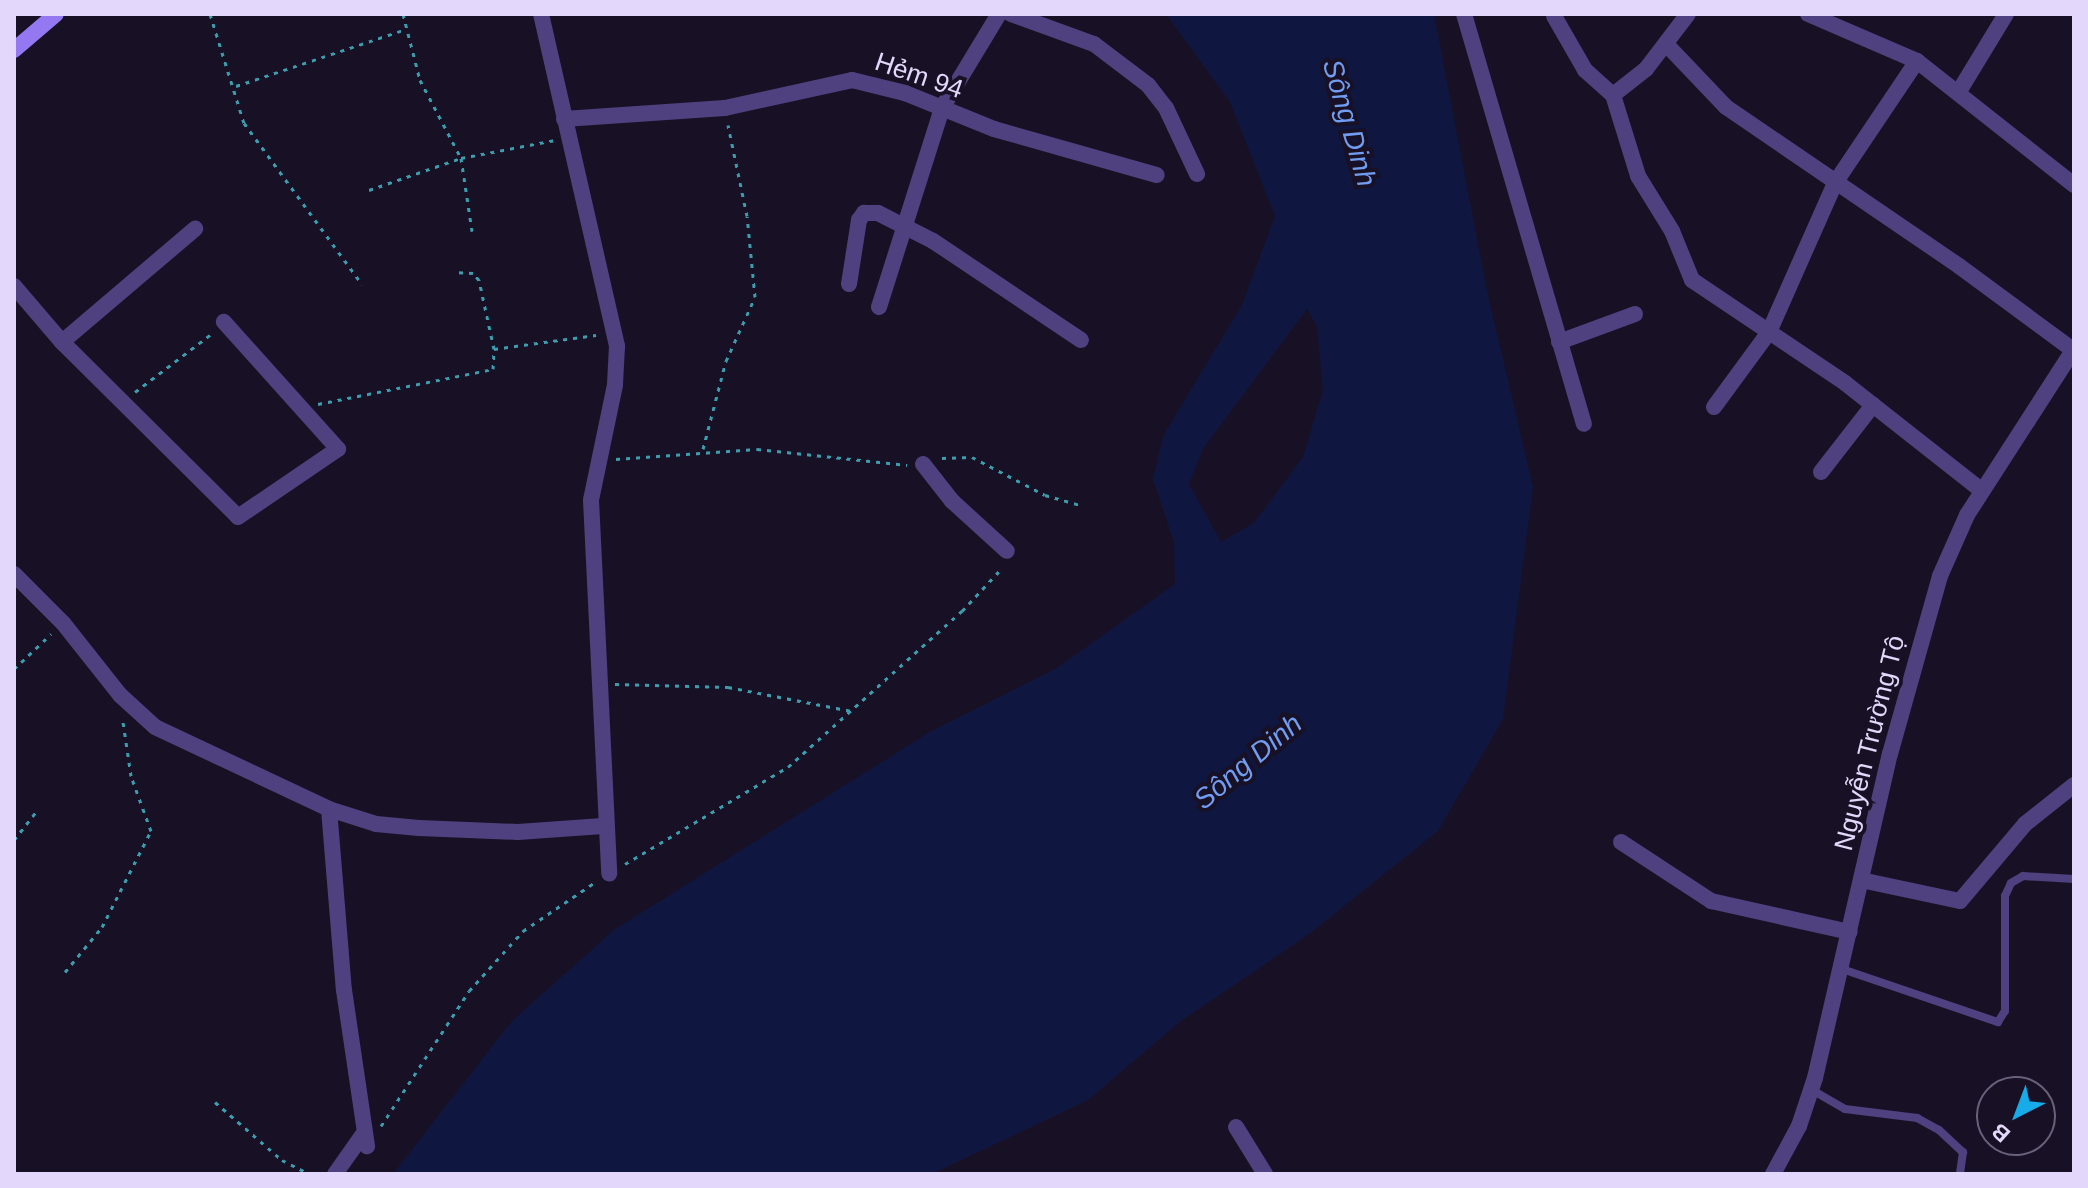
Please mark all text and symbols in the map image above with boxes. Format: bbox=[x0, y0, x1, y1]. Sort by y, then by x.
street label: Hẻm 94 bbox=[871, 46, 967, 106]
water label: Sông Dinh bbox=[1315, 56, 1383, 190]
street label: Nguyễn Trường Tộ bbox=[1828, 632, 1912, 854]
water label: Sông Dinh bbox=[1187, 707, 1309, 817]
north arrow bbox=[1976, 1076, 2056, 1156]
text: B bbox=[1987, 1118, 2015, 1147]

